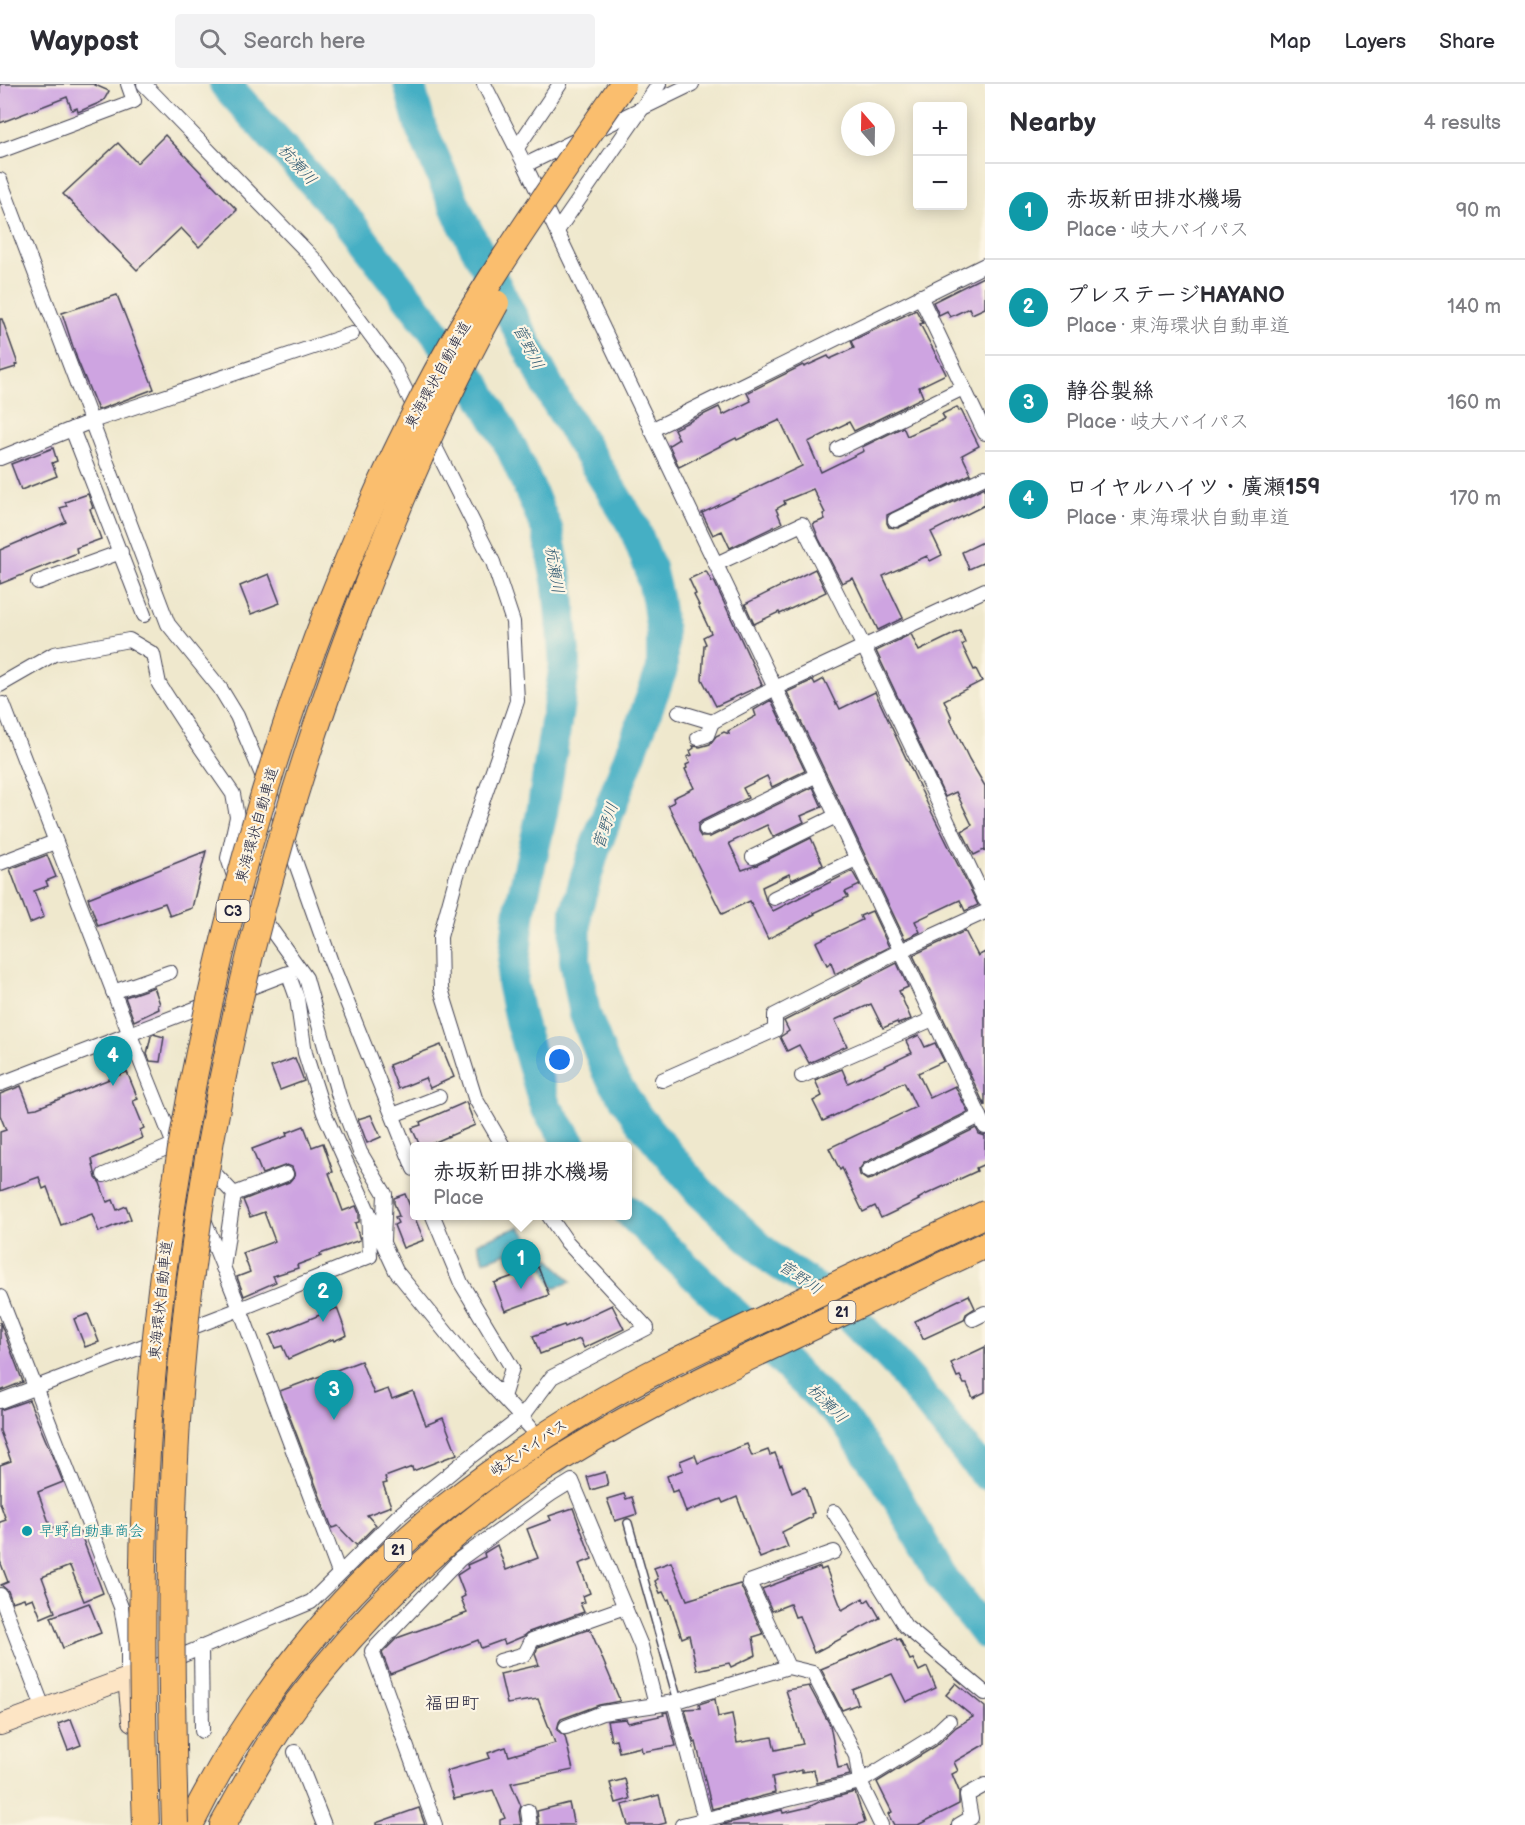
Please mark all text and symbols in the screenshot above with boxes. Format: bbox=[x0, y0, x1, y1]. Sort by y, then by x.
search box bbox=[175, 14, 595, 68]
text: Waypost bbox=[30, 25, 139, 58]
icon: search bbox=[196, 25, 229, 58]
text: Search here bbox=[244, 28, 365, 55]
text: Map bbox=[1269, 29, 1311, 54]
text: Layers bbox=[1344, 29, 1406, 54]
text: Share bbox=[1439, 29, 1495, 54]
north arrow bbox=[841, 102, 895, 156]
map controls bbox=[913, 102, 967, 210]
button: + bbox=[913, 102, 967, 156]
text: Nearby bbox=[1009, 108, 1096, 139]
text: 4 results bbox=[1423, 111, 1501, 135]
water label: 杭瀬川 bbox=[274, 141, 320, 189]
button: − bbox=[913, 156, 967, 210]
text: 赤坂新田排水機場 bbox=[1066, 186, 1242, 213]
text: 1 bbox=[1024, 199, 1033, 223]
text: 90 m bbox=[1456, 199, 1501, 223]
text: Place · 岐大バイパス bbox=[1066, 218, 1249, 242]
text: プレステージHAYANO bbox=[1066, 282, 1285, 309]
text: 2 bbox=[1023, 295, 1034, 319]
text: 140 m bbox=[1447, 295, 1501, 319]
text: Place · 東海環状自動車道 bbox=[1066, 314, 1290, 338]
street label: 東海環状自動車道 bbox=[401, 318, 475, 432]
water label: 菅野川 bbox=[509, 321, 547, 373]
text: 静谷製絲 bbox=[1066, 378, 1154, 405]
text: 3 bbox=[1023, 391, 1034, 415]
text: 160 m bbox=[1447, 391, 1501, 415]
text: Place · 岐大バイパス bbox=[1066, 410, 1249, 434]
text: ロイヤルハイツ・廣瀬159 bbox=[1066, 474, 1320, 501]
text: 4 bbox=[1023, 487, 1034, 511]
text: 170 m bbox=[1450, 487, 1501, 511]
text: Place · 東海環状自動車道 bbox=[1066, 506, 1290, 530]
water label: 杭瀬川 bbox=[541, 545, 567, 595]
street label: 東海環状自動車道 bbox=[231, 765, 283, 885]
water label: 菅野川 bbox=[589, 800, 623, 852]
road number: C3 bbox=[216, 900, 250, 922]
pin: 4 bbox=[94, 1036, 132, 1086]
your location bbox=[545, 1045, 574, 1074]
popup bbox=[410, 1142, 632, 1220]
text: 赤坂新田排水機場 bbox=[433, 1159, 609, 1186]
text: Place bbox=[433, 1186, 484, 1210]
street label: 東海環状自動車道 bbox=[145, 1239, 177, 1361]
pin: 1 bbox=[502, 1240, 540, 1289]
water label: 菅野川 bbox=[775, 1257, 825, 1299]
pin: 2 bbox=[304, 1272, 342, 1322]
road number: 21 bbox=[828, 1301, 856, 1323]
pin: 3 bbox=[314, 1370, 354, 1420]
water label: 杭瀬川 bbox=[803, 1380, 851, 1428]
street label: 岐大バイパス bbox=[487, 1415, 571, 1481]
place label: 早野自動車商会 bbox=[39, 1522, 144, 1541]
marker: 早野自動車商会 bbox=[20, 1524, 34, 1538]
road number: 21 bbox=[384, 1539, 412, 1561]
district label: 福田町 bbox=[425, 1693, 479, 1714]

